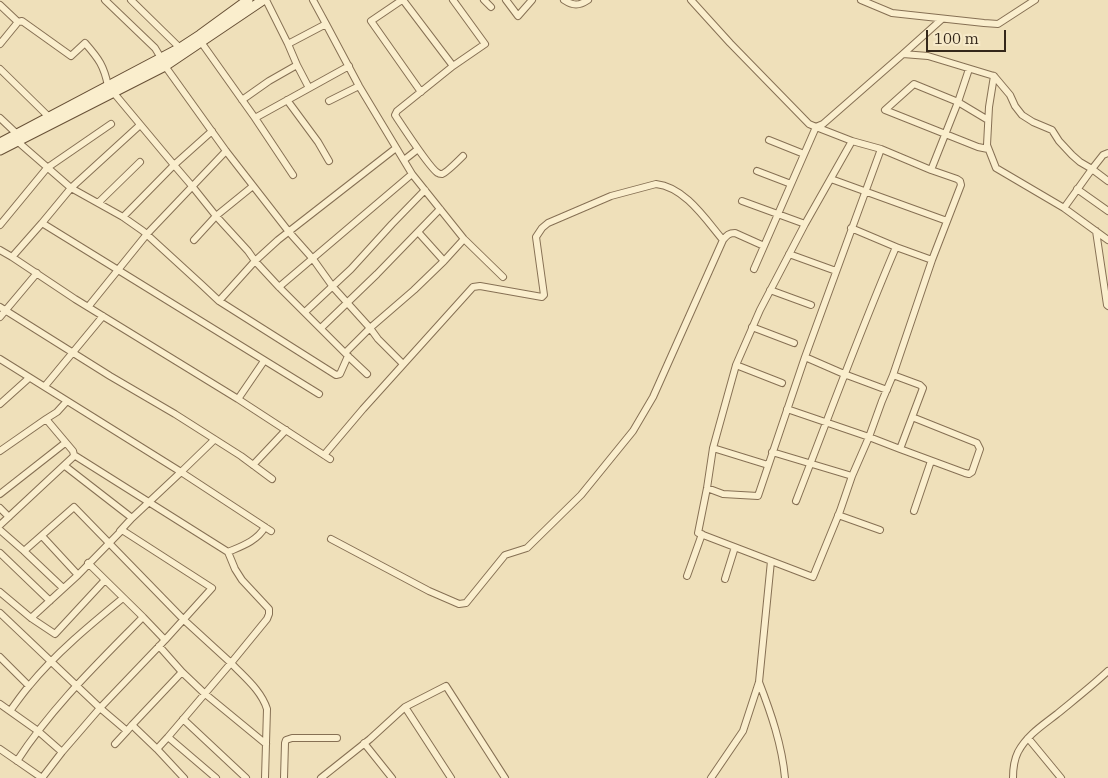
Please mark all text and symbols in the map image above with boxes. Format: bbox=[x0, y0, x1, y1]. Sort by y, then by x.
scale bar bbox=[928, 20, 1008, 52]
text: 100 m bbox=[934, 29, 979, 48]

